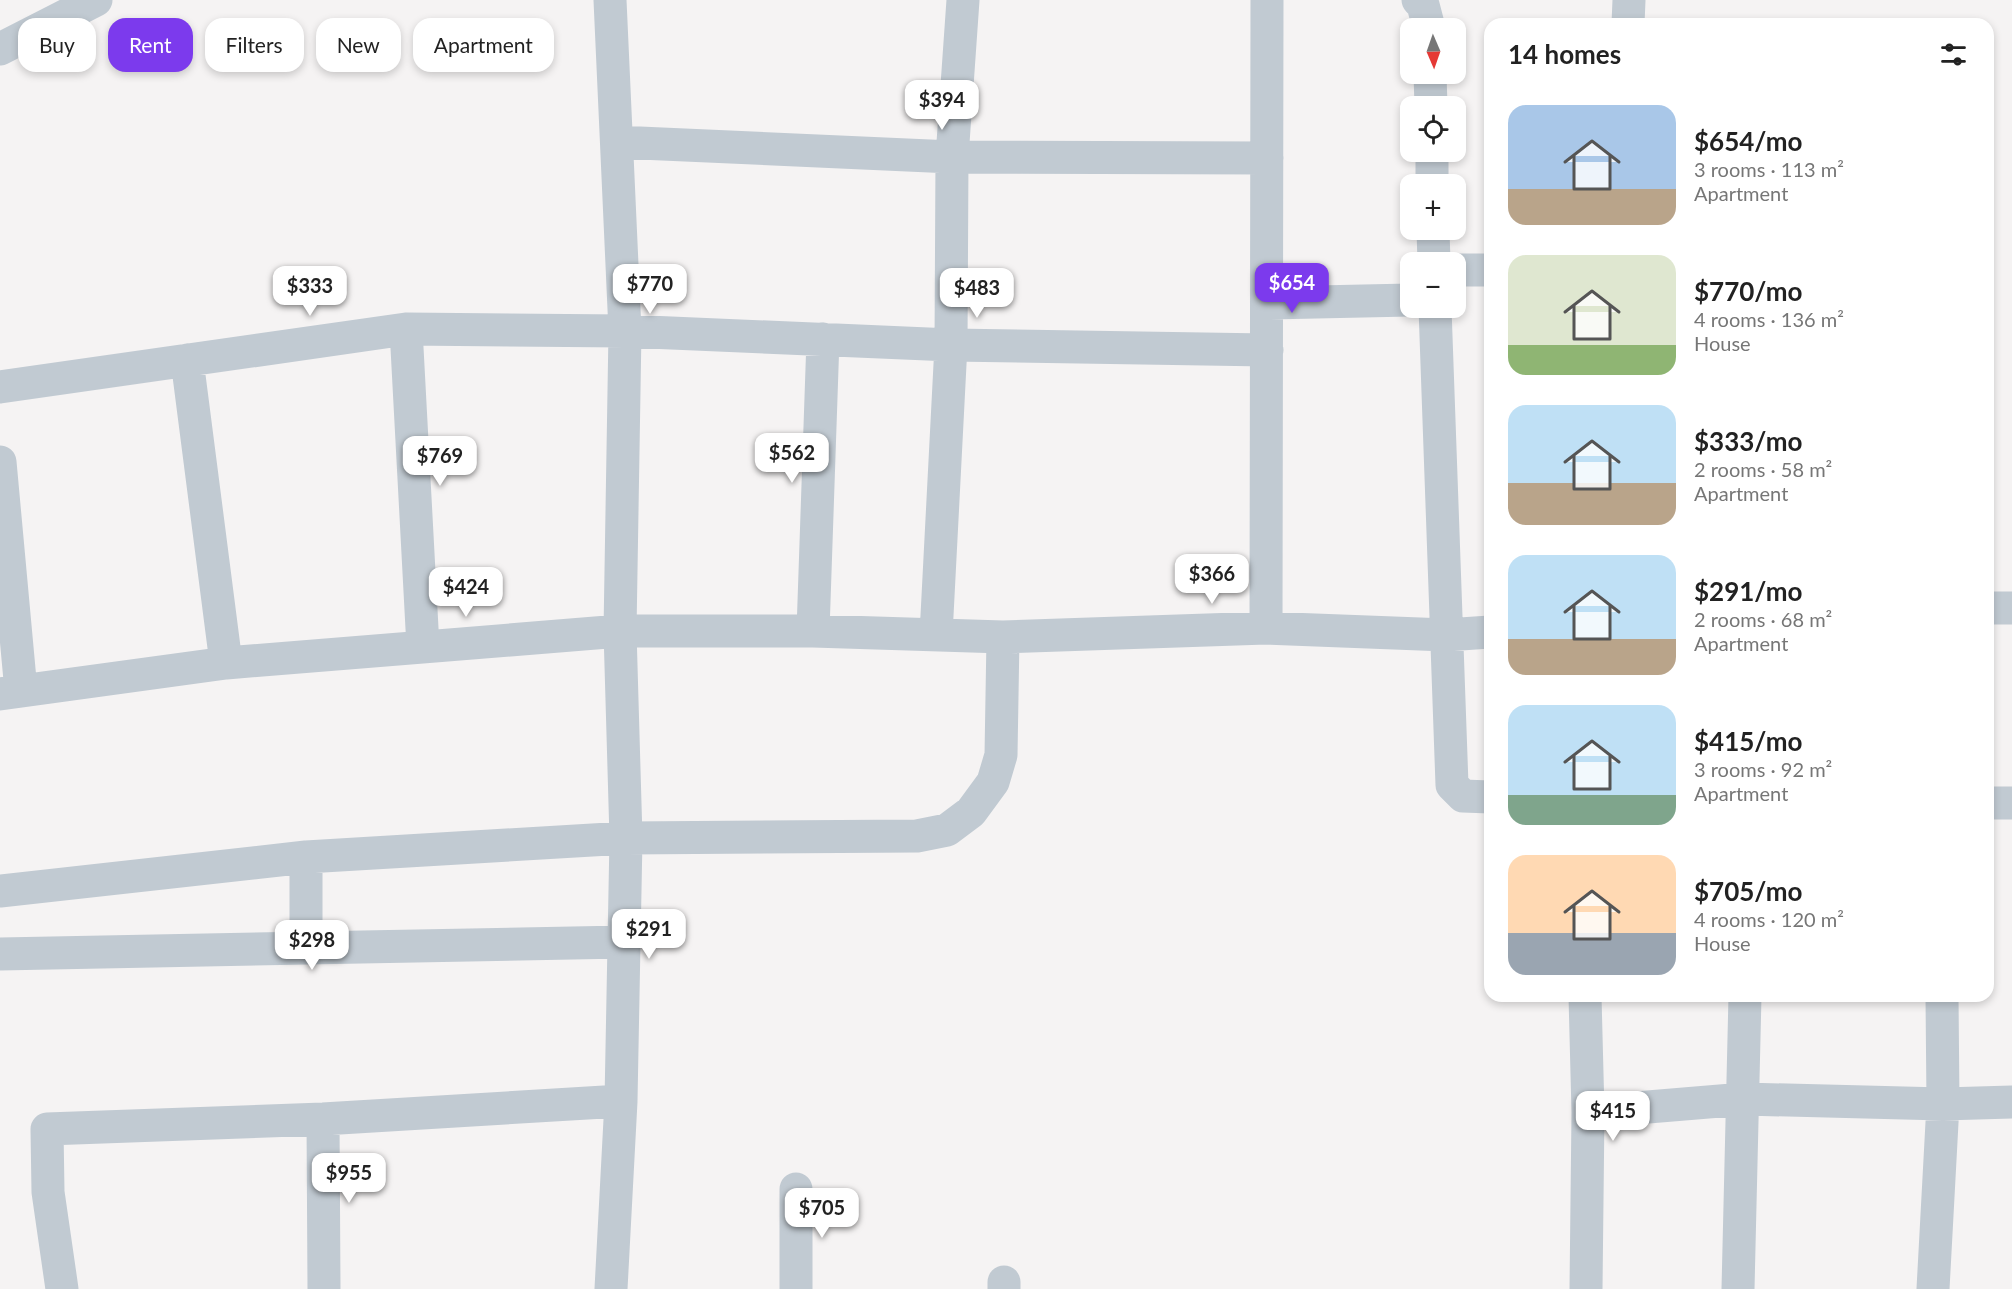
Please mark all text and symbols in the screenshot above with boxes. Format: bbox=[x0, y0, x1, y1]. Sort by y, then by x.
chip: Buy bbox=[18, 18, 96, 72]
chip: Rent bbox=[108, 18, 193, 72]
chip: Filters bbox=[205, 18, 304, 72]
chip: New bbox=[316, 18, 401, 72]
chip: Apartment bbox=[413, 18, 554, 72]
north arrow bbox=[1400, 18, 1466, 84]
map controls bbox=[1400, 18, 1466, 318]
text: 14 homes bbox=[1508, 38, 1621, 70]
icon: filters bbox=[1937, 38, 1970, 71]
pin: $394 bbox=[906, 80, 978, 131]
text: $394 bbox=[919, 87, 965, 111]
button: locate bbox=[1400, 96, 1466, 162]
text: $654/mo bbox=[1694, 125, 1802, 157]
icon: home bbox=[1556, 129, 1628, 201]
text: 3 rooms · 113 m² bbox=[1694, 157, 1844, 181]
button: + bbox=[1400, 174, 1466, 240]
text: Apartment bbox=[1694, 181, 1788, 205]
button: − bbox=[1400, 252, 1466, 318]
pin: $654 bbox=[1256, 263, 1328, 314]
pin: $770 bbox=[614, 264, 686, 315]
pin: $333 bbox=[274, 266, 346, 317]
pin: $483 bbox=[941, 268, 1013, 319]
text: $654 bbox=[1269, 270, 1315, 294]
text: $770 bbox=[627, 271, 673, 295]
text: $333 bbox=[287, 273, 333, 297]
text: $483 bbox=[954, 275, 1000, 299]
text: $770/mo bbox=[1694, 275, 1802, 307]
icon: home bbox=[1556, 279, 1628, 351]
text: 4 rooms · 136 m² bbox=[1694, 307, 1844, 331]
text: House bbox=[1694, 331, 1751, 355]
text: $333/mo bbox=[1694, 425, 1802, 457]
icon: home bbox=[1556, 429, 1628, 501]
pin: $562 bbox=[756, 433, 828, 484]
pin: $769 bbox=[404, 436, 476, 487]
text: $562 bbox=[769, 440, 815, 464]
text: $769 bbox=[417, 443, 463, 467]
text: 2 rooms · 58 m² bbox=[1694, 457, 1832, 481]
text: Apartment bbox=[1694, 481, 1788, 505]
pin: $366 bbox=[1176, 554, 1248, 605]
text: $366 bbox=[1189, 561, 1235, 585]
pin: $424 bbox=[430, 567, 502, 618]
text: $424 bbox=[443, 574, 489, 598]
text: $291/mo bbox=[1694, 575, 1802, 607]
icon: home bbox=[1556, 579, 1628, 651]
text: 2 rooms · 68 m² bbox=[1694, 607, 1832, 631]
text: Apartment bbox=[1694, 631, 1788, 655]
text: $415/mo bbox=[1694, 725, 1802, 757]
icon: home bbox=[1556, 729, 1628, 801]
text: 3 rooms · 92 m² bbox=[1694, 757, 1832, 781]
text: Apartment bbox=[1694, 781, 1788, 805]
text: $705/mo bbox=[1694, 875, 1802, 907]
icon: home bbox=[1556, 879, 1628, 951]
text: 4 rooms · 120 m² bbox=[1694, 907, 1844, 931]
pin: $291 bbox=[613, 909, 685, 960]
text: $291 bbox=[626, 916, 672, 940]
pin: $298 bbox=[276, 920, 348, 971]
text: $298 bbox=[289, 927, 335, 951]
text: House bbox=[1694, 931, 1751, 955]
pin: $415 bbox=[1577, 1091, 1649, 1142]
text: $415 bbox=[1590, 1098, 1636, 1122]
pin: $955 bbox=[313, 1153, 385, 1204]
text: $955 bbox=[326, 1160, 372, 1184]
pin: $705 bbox=[786, 1188, 858, 1239]
text: $705 bbox=[799, 1195, 845, 1219]

